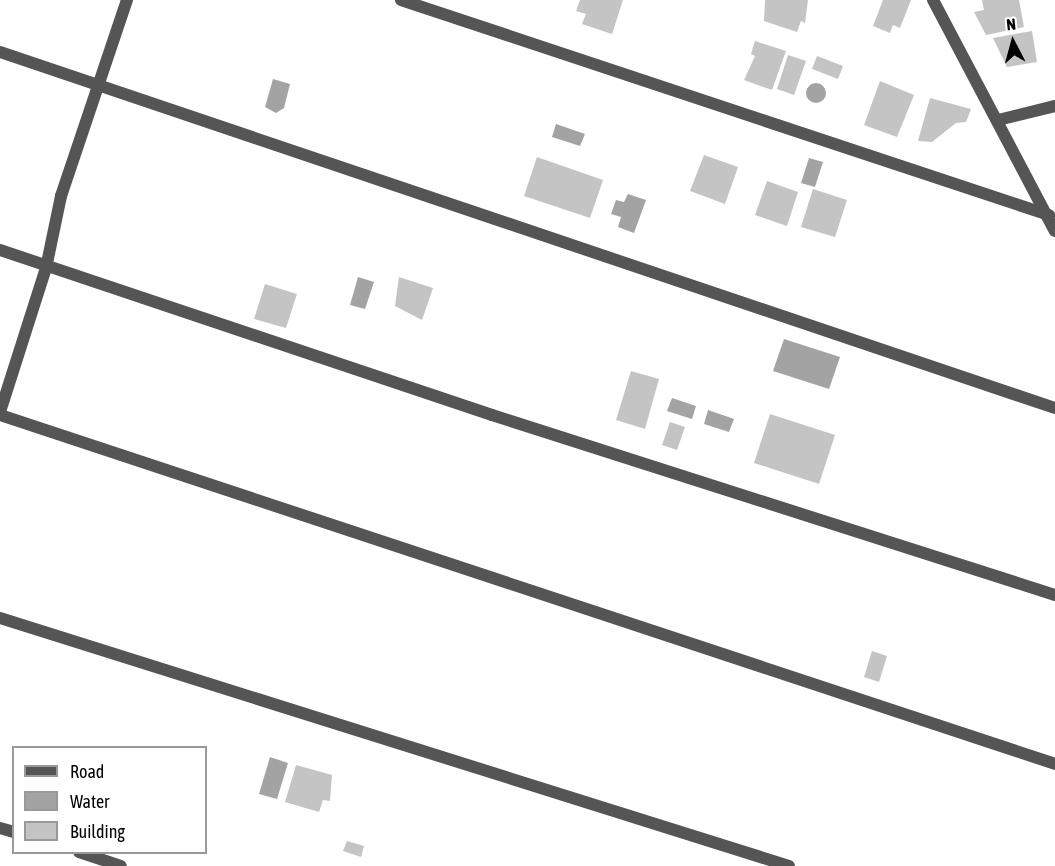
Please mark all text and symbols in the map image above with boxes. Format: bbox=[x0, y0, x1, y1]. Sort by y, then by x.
north arrow bbox=[983, 12, 1043, 72]
text: N bbox=[1005, 15, 1017, 34]
legend bbox=[12, 746, 207, 854]
text: Road bbox=[70, 761, 104, 782]
text: Water bbox=[70, 791, 109, 812]
text: Building bbox=[70, 821, 125, 842]

